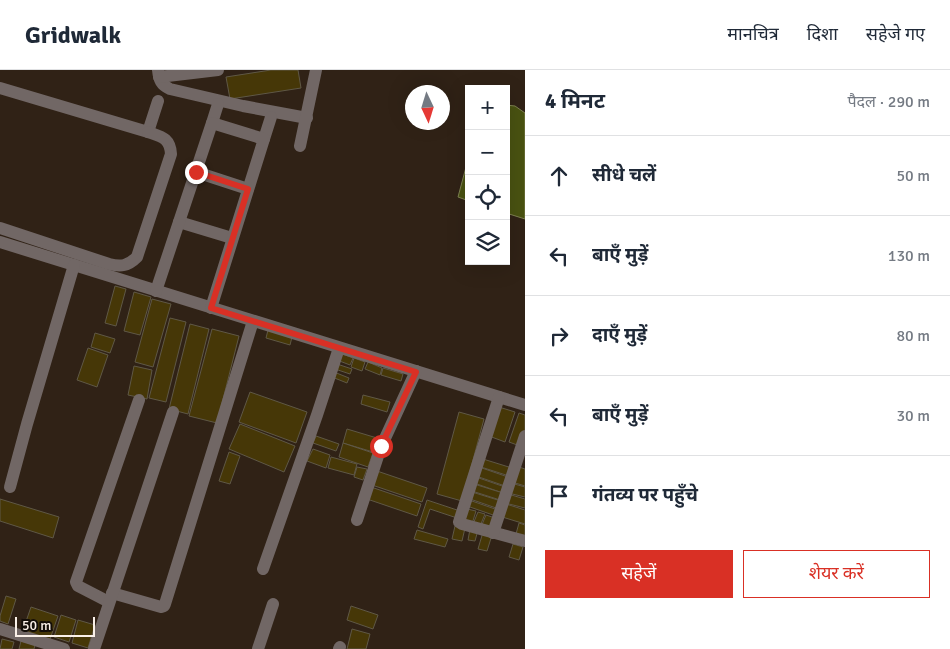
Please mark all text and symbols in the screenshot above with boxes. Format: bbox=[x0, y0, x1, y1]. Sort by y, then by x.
text: Gridwalk bbox=[25, 20, 121, 50]
text: मानचित्र bbox=[727, 23, 779, 45]
text: दिशा bbox=[807, 23, 838, 45]
text: सहेजे गए bbox=[866, 23, 925, 45]
north arrow bbox=[405, 85, 450, 130]
map controls bbox=[465, 85, 510, 265]
button: + bbox=[465, 85, 510, 130]
text: 4 मिनट bbox=[545, 88, 605, 114]
text: पैदल · 290 m bbox=[847, 92, 930, 112]
button: − bbox=[465, 130, 510, 175]
route end bbox=[185, 161, 208, 184]
icon: ahead bbox=[545, 162, 573, 190]
text: सीधे चलें bbox=[592, 163, 656, 187]
text: 50 m bbox=[896, 166, 930, 186]
button: locate bbox=[465, 175, 510, 220]
button: layers bbox=[465, 220, 510, 265]
icon: left bbox=[545, 242, 573, 270]
text: बाएँ मुड़ें bbox=[592, 243, 648, 267]
text: 130 m bbox=[888, 246, 930, 266]
icon: right bbox=[545, 322, 573, 350]
text: दाएँ मुड़ें bbox=[592, 323, 647, 347]
text: 80 m bbox=[896, 326, 930, 346]
icon: left bbox=[545, 402, 573, 430]
text: बाएँ मुड़ें bbox=[592, 403, 648, 427]
text: 30 m bbox=[896, 406, 930, 426]
route start bbox=[370, 435, 393, 458]
icon: arrive bbox=[545, 482, 573, 510]
text: गंतव्य पर पहुँचे bbox=[592, 483, 698, 507]
button: सहेजें bbox=[545, 550, 733, 598]
button: शेयर करें bbox=[743, 550, 930, 598]
scale bar bbox=[15, 614, 95, 637]
text: 50 m bbox=[22, 617, 51, 634]

